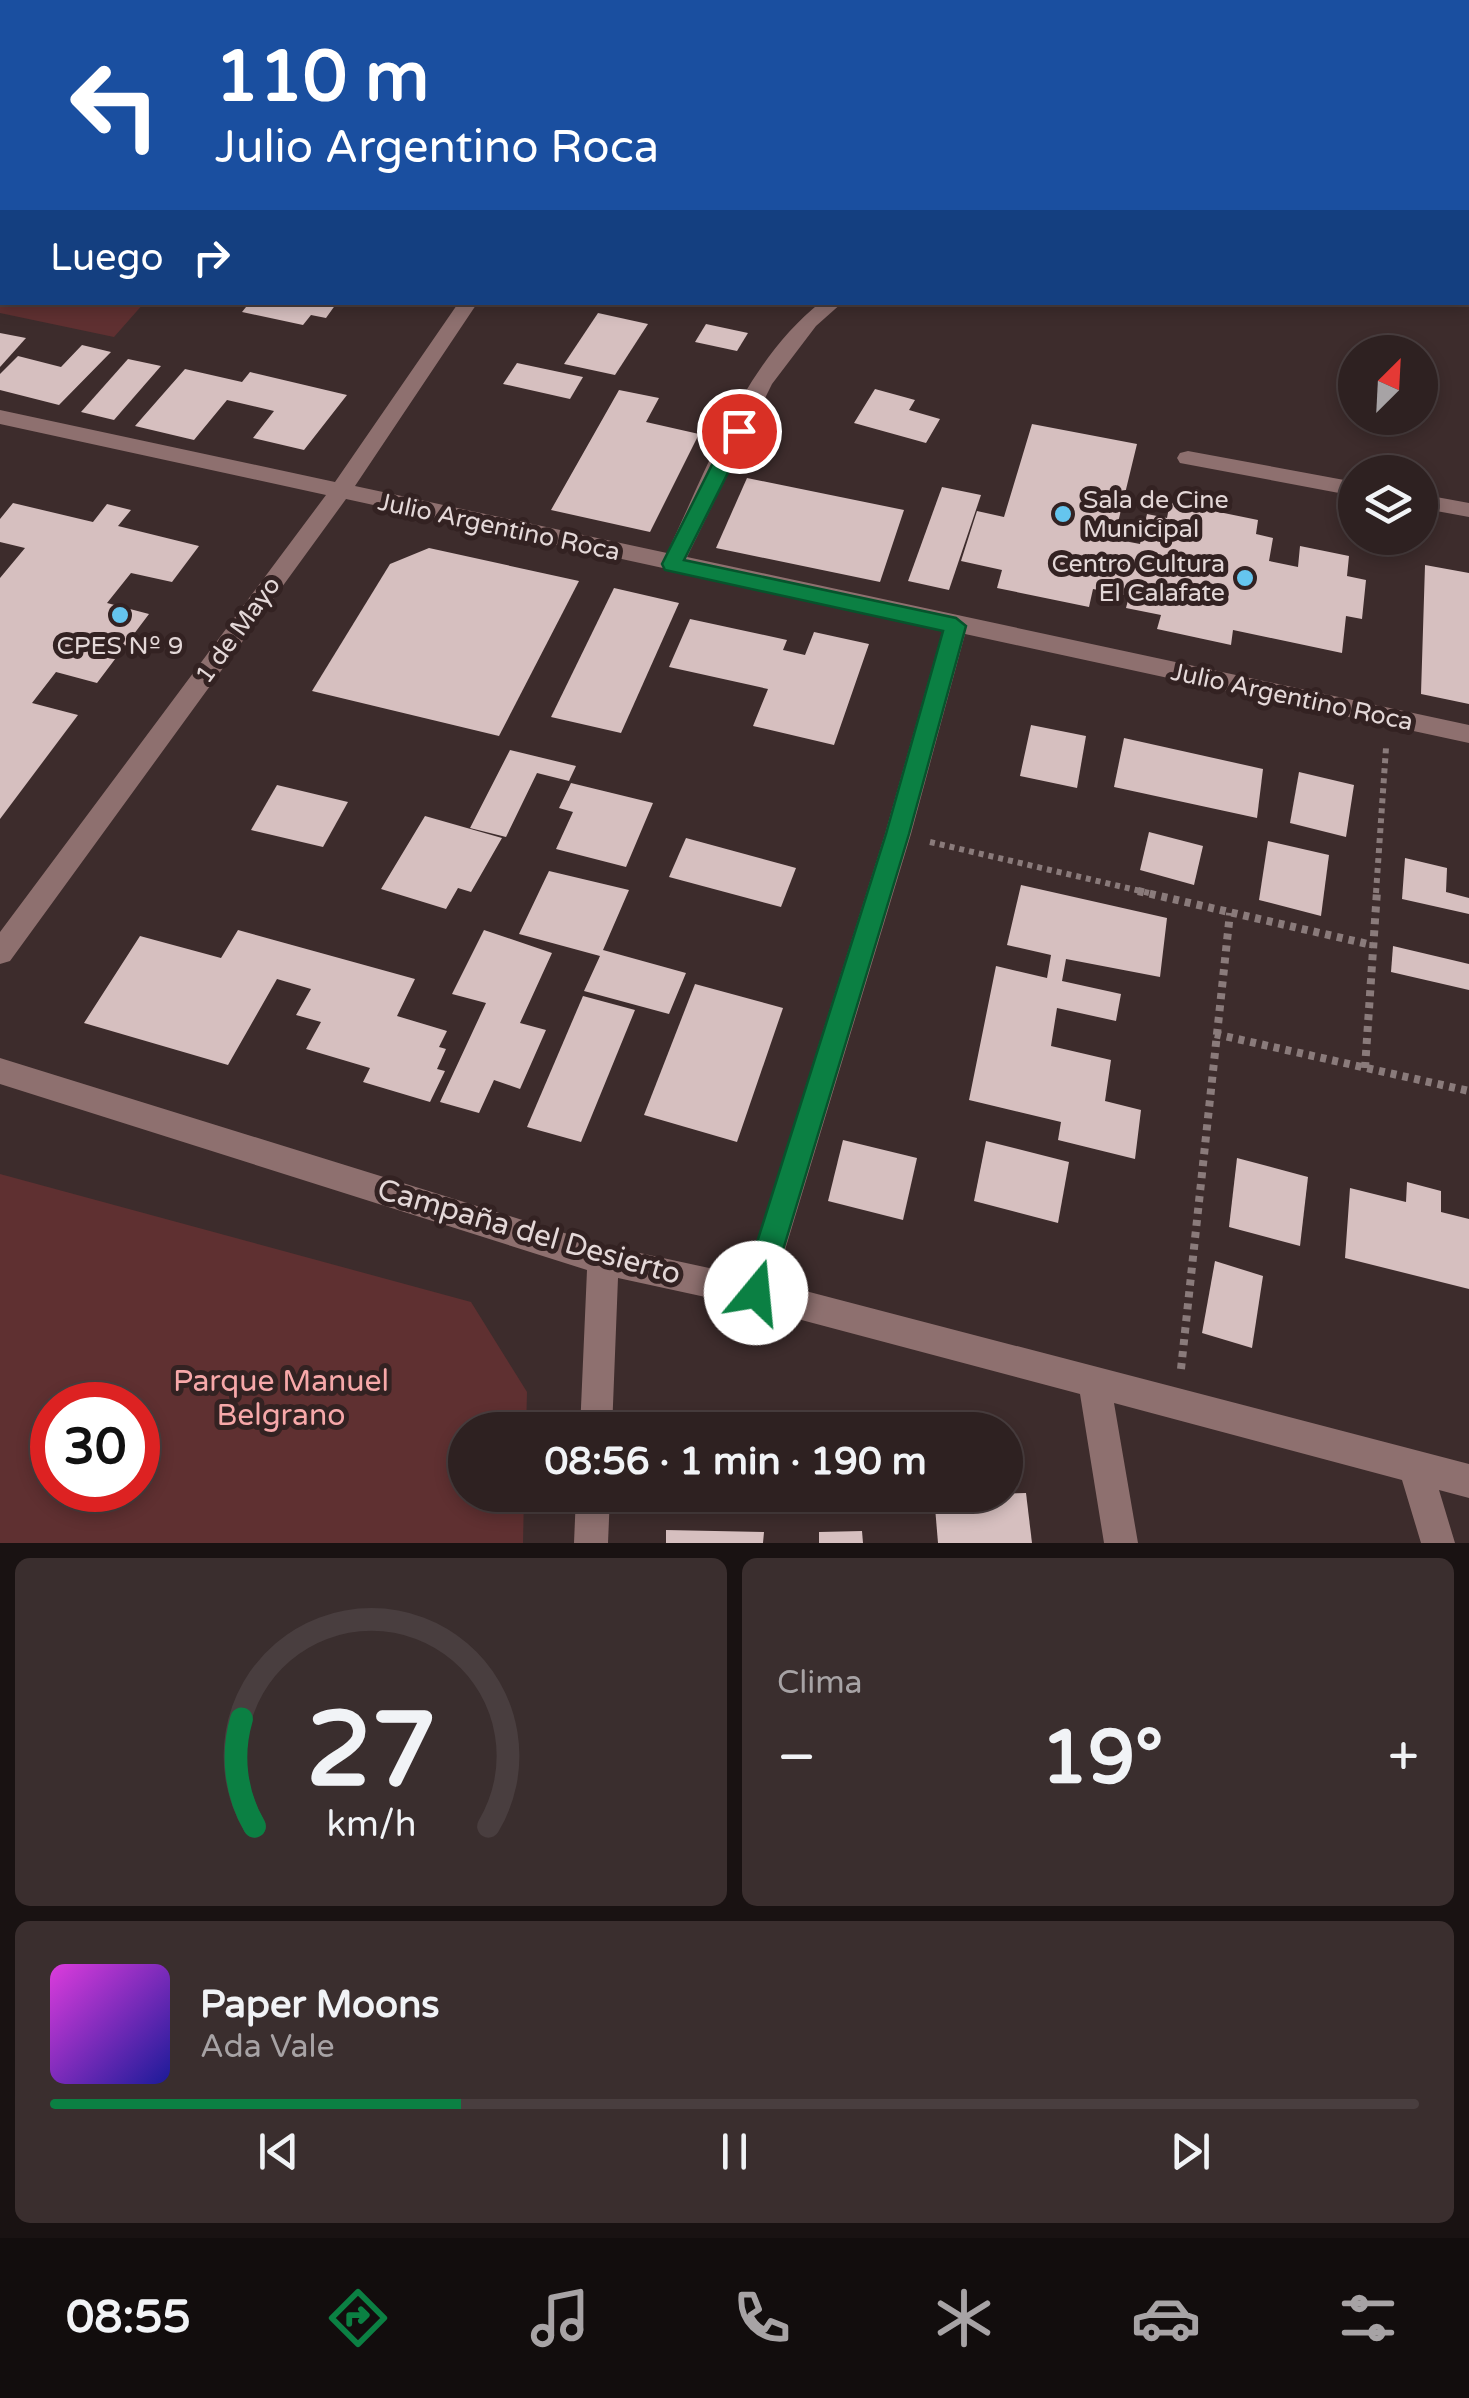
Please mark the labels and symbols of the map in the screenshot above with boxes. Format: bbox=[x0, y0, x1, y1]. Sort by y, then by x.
north arrow bbox=[1338, 335, 1438, 435]
pin bbox=[697, 389, 782, 474]
place label: Sala de Cine Municipal bbox=[1083, 485, 1229, 544]
street label: Julio Argentino Roca bbox=[375, 487, 623, 567]
marker: Sala de Cine Municipal bbox=[1052, 503, 1074, 525]
place label: Centro Cultura El Calafate bbox=[1052, 549, 1225, 608]
marker: Centro Cultura El Calafate bbox=[1234, 567, 1256, 589]
street label: 1 de Mayo bbox=[189, 571, 287, 689]
marker: CPES Nº 9 bbox=[109, 604, 131, 626]
place label: CPES Nº 9 bbox=[56, 631, 184, 661]
street label: Julio Argentino Roca bbox=[1168, 657, 1416, 737]
street label: Campaña del Desierto bbox=[373, 1171, 685, 1293]
position arrow bbox=[704, 1241, 808, 1345]
park label: Parque Manuel Belgrano bbox=[173, 1363, 389, 1434]
speed limit sign: 30 bbox=[30, 1382, 160, 1512]

